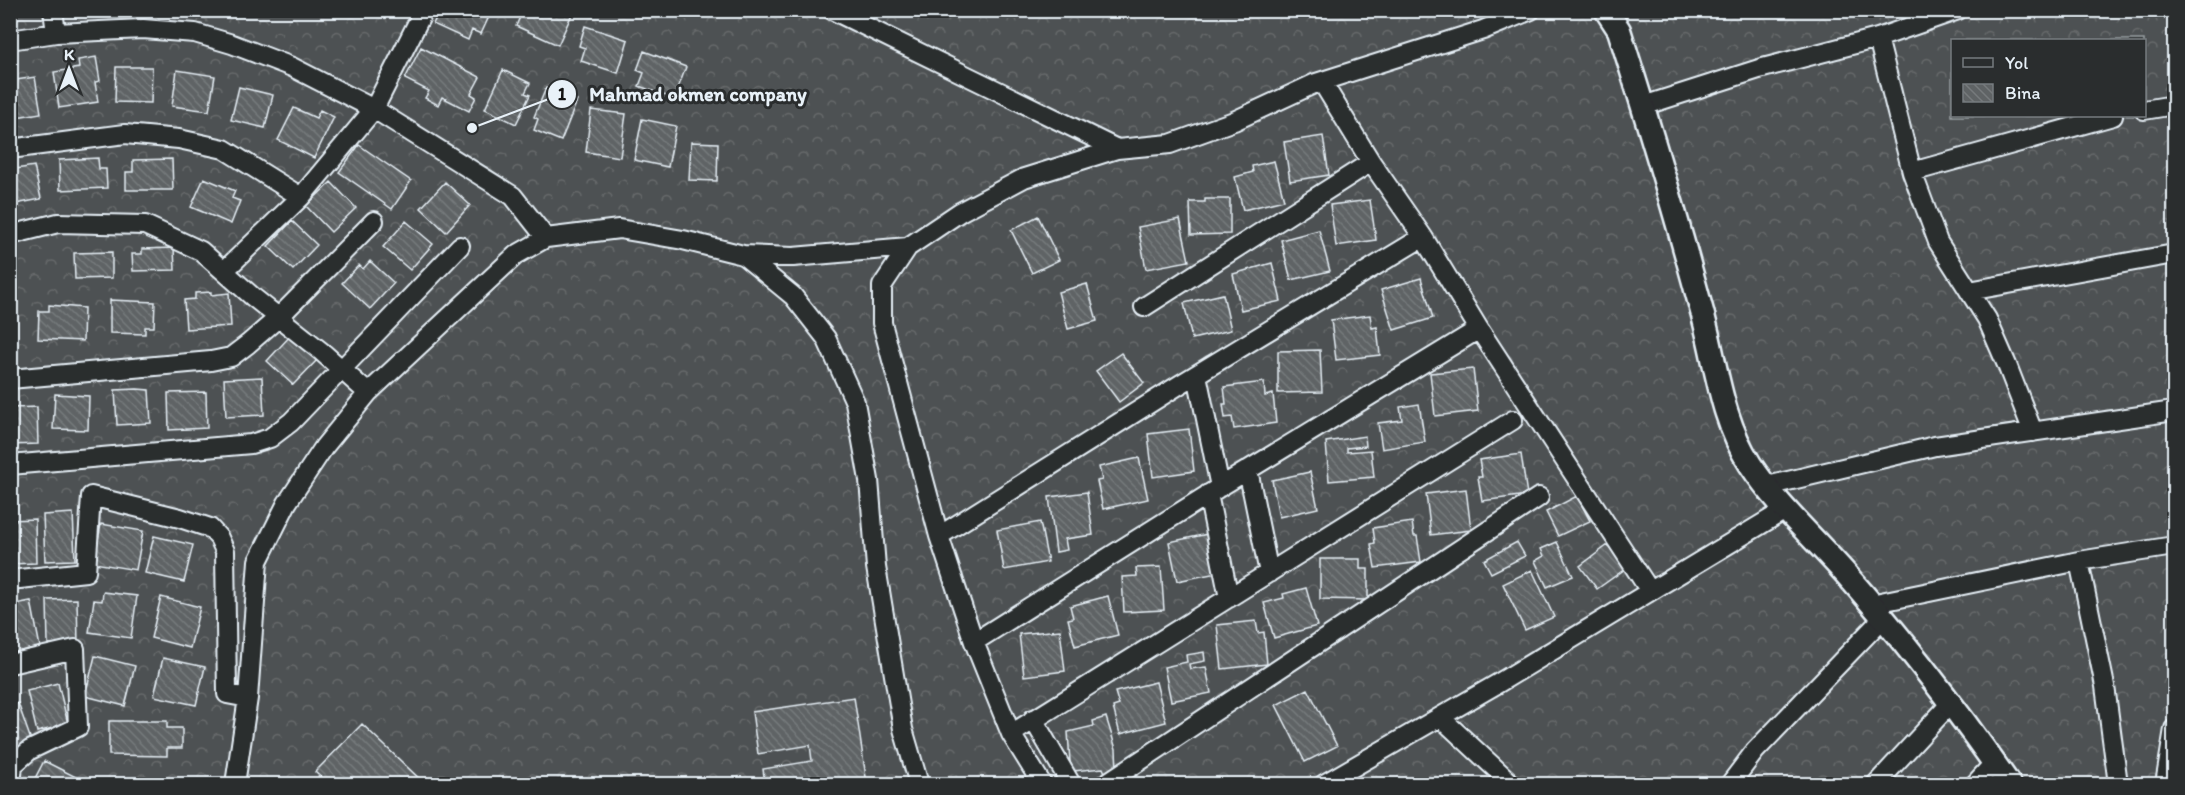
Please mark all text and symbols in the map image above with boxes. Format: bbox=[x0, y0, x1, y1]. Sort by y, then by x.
north arrow bbox=[39, 39, 99, 99]
legend bbox=[1951, 39, 2146, 117]
text: K bbox=[64, 45, 75, 64]
text: Yol bbox=[2005, 52, 2028, 74]
callout: Mahmad okmen company bbox=[547, 75, 818, 113]
text: Mahmad okmen company bbox=[589, 82, 807, 107]
text: Bina bbox=[2005, 82, 2040, 104]
text: 1 bbox=[558, 83, 567, 105]

